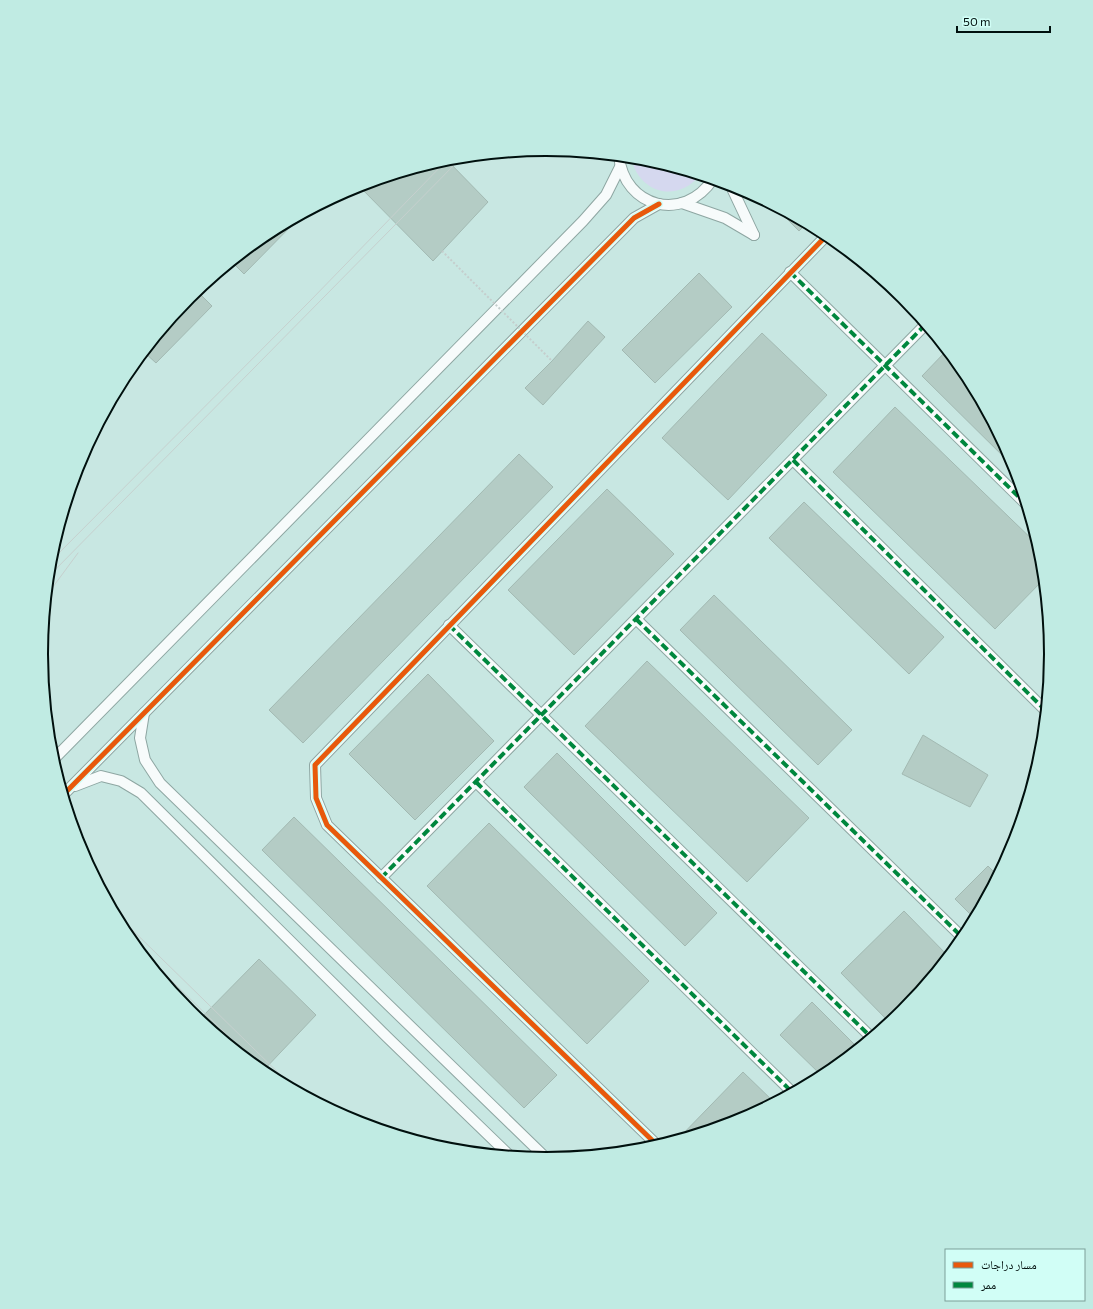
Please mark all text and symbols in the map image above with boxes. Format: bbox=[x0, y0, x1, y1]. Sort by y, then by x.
scale bar bbox=[957, 8, 1050, 34]
text: 50 m bbox=[963, 14, 991, 28]
legend bbox=[945, 1249, 1085, 1301]
text: مسار دراجات bbox=[981, 1257, 1037, 1272]
text: ممر bbox=[980, 1277, 996, 1291]

